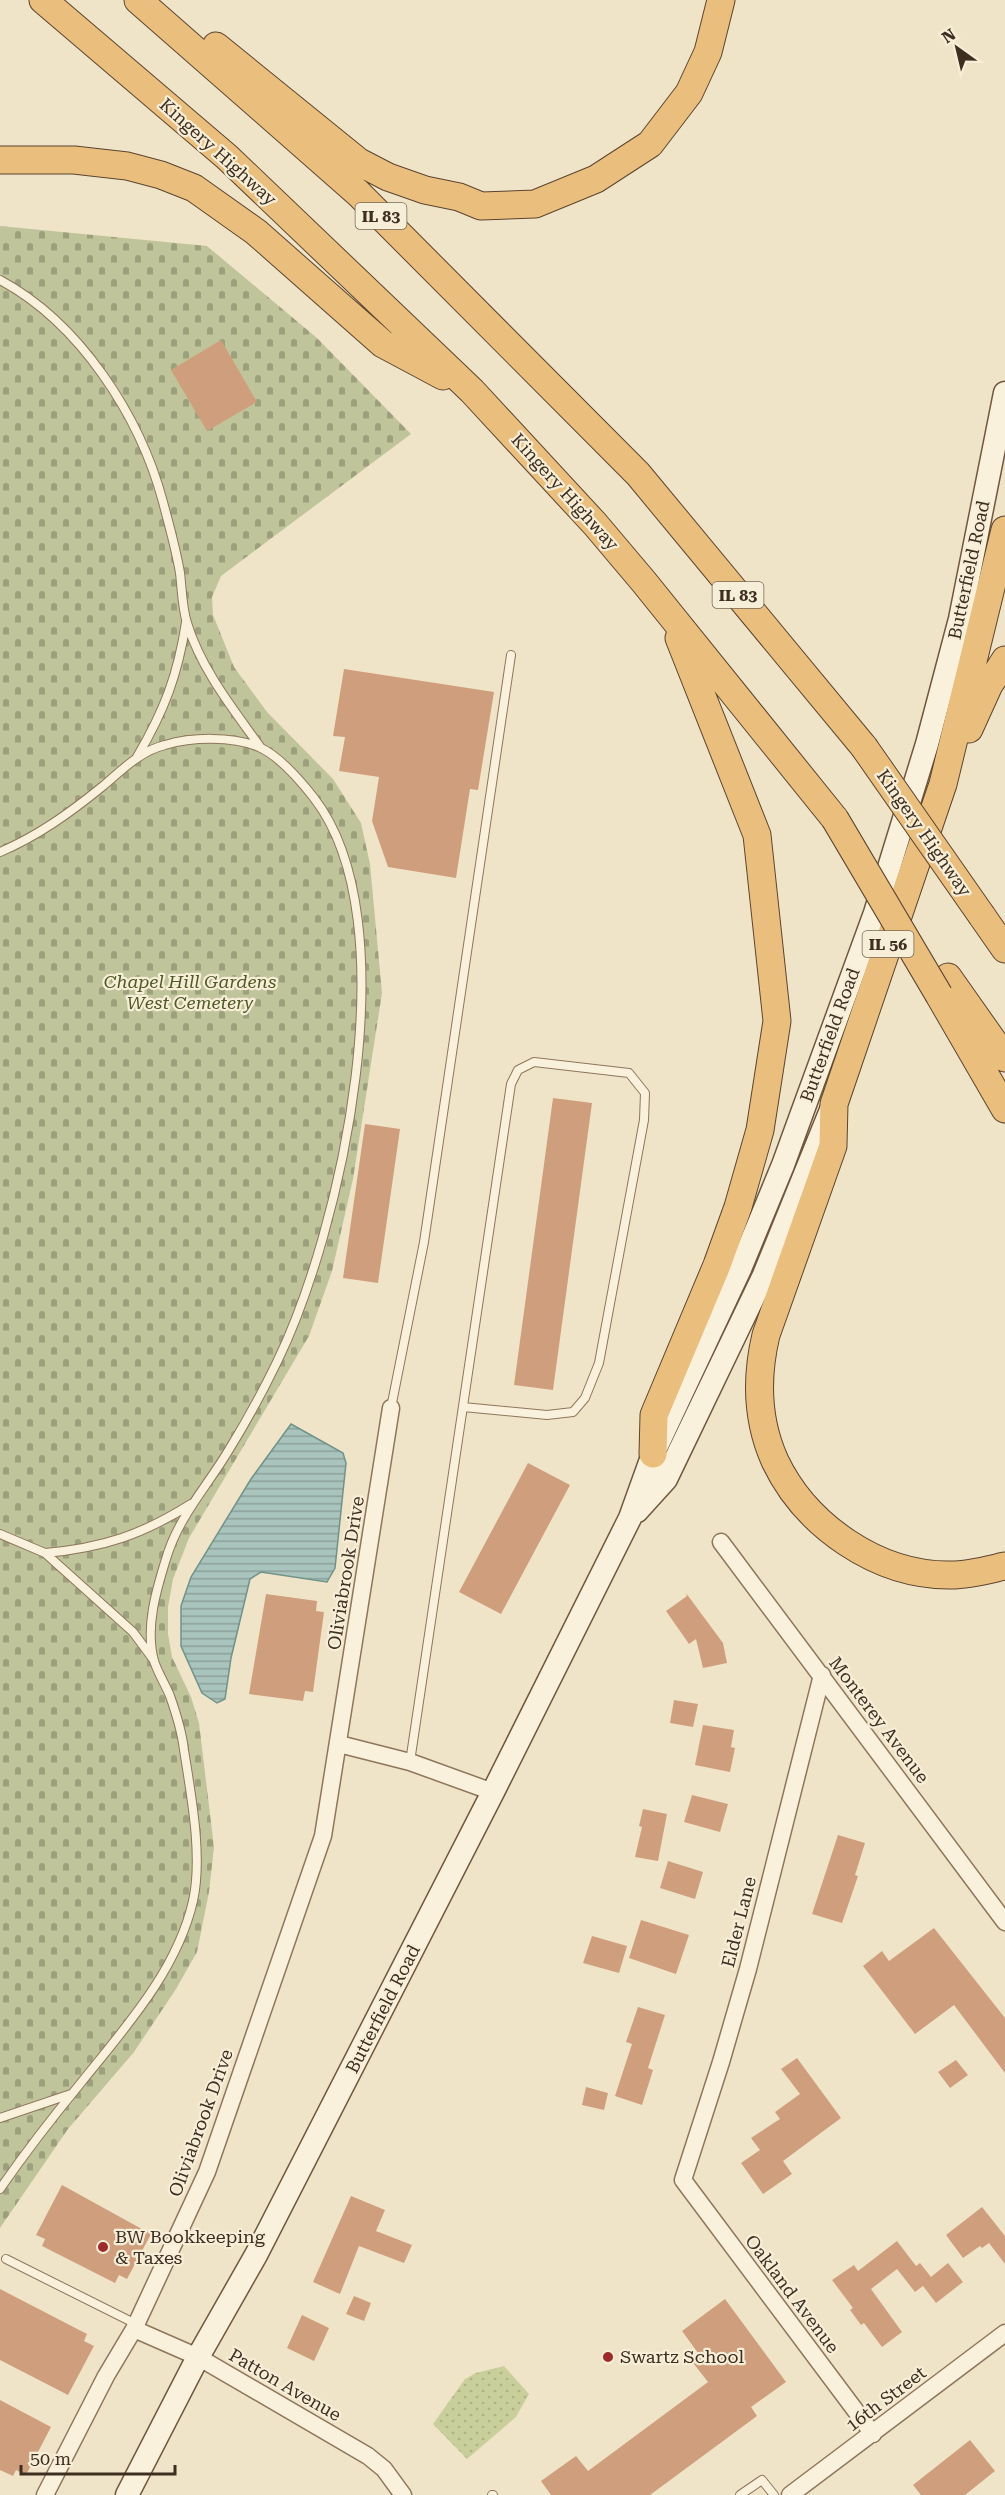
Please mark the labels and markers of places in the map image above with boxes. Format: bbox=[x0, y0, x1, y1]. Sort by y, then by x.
place label: BW Bookkeeping & Taxes bbox=[115, 2226, 266, 2268]
marker: BW Bookkeeping & Taxes bbox=[96, 2240, 110, 2254]
place label: Swartz School bbox=[620, 2346, 744, 2367]
marker: Swartz School bbox=[601, 2350, 615, 2364]

